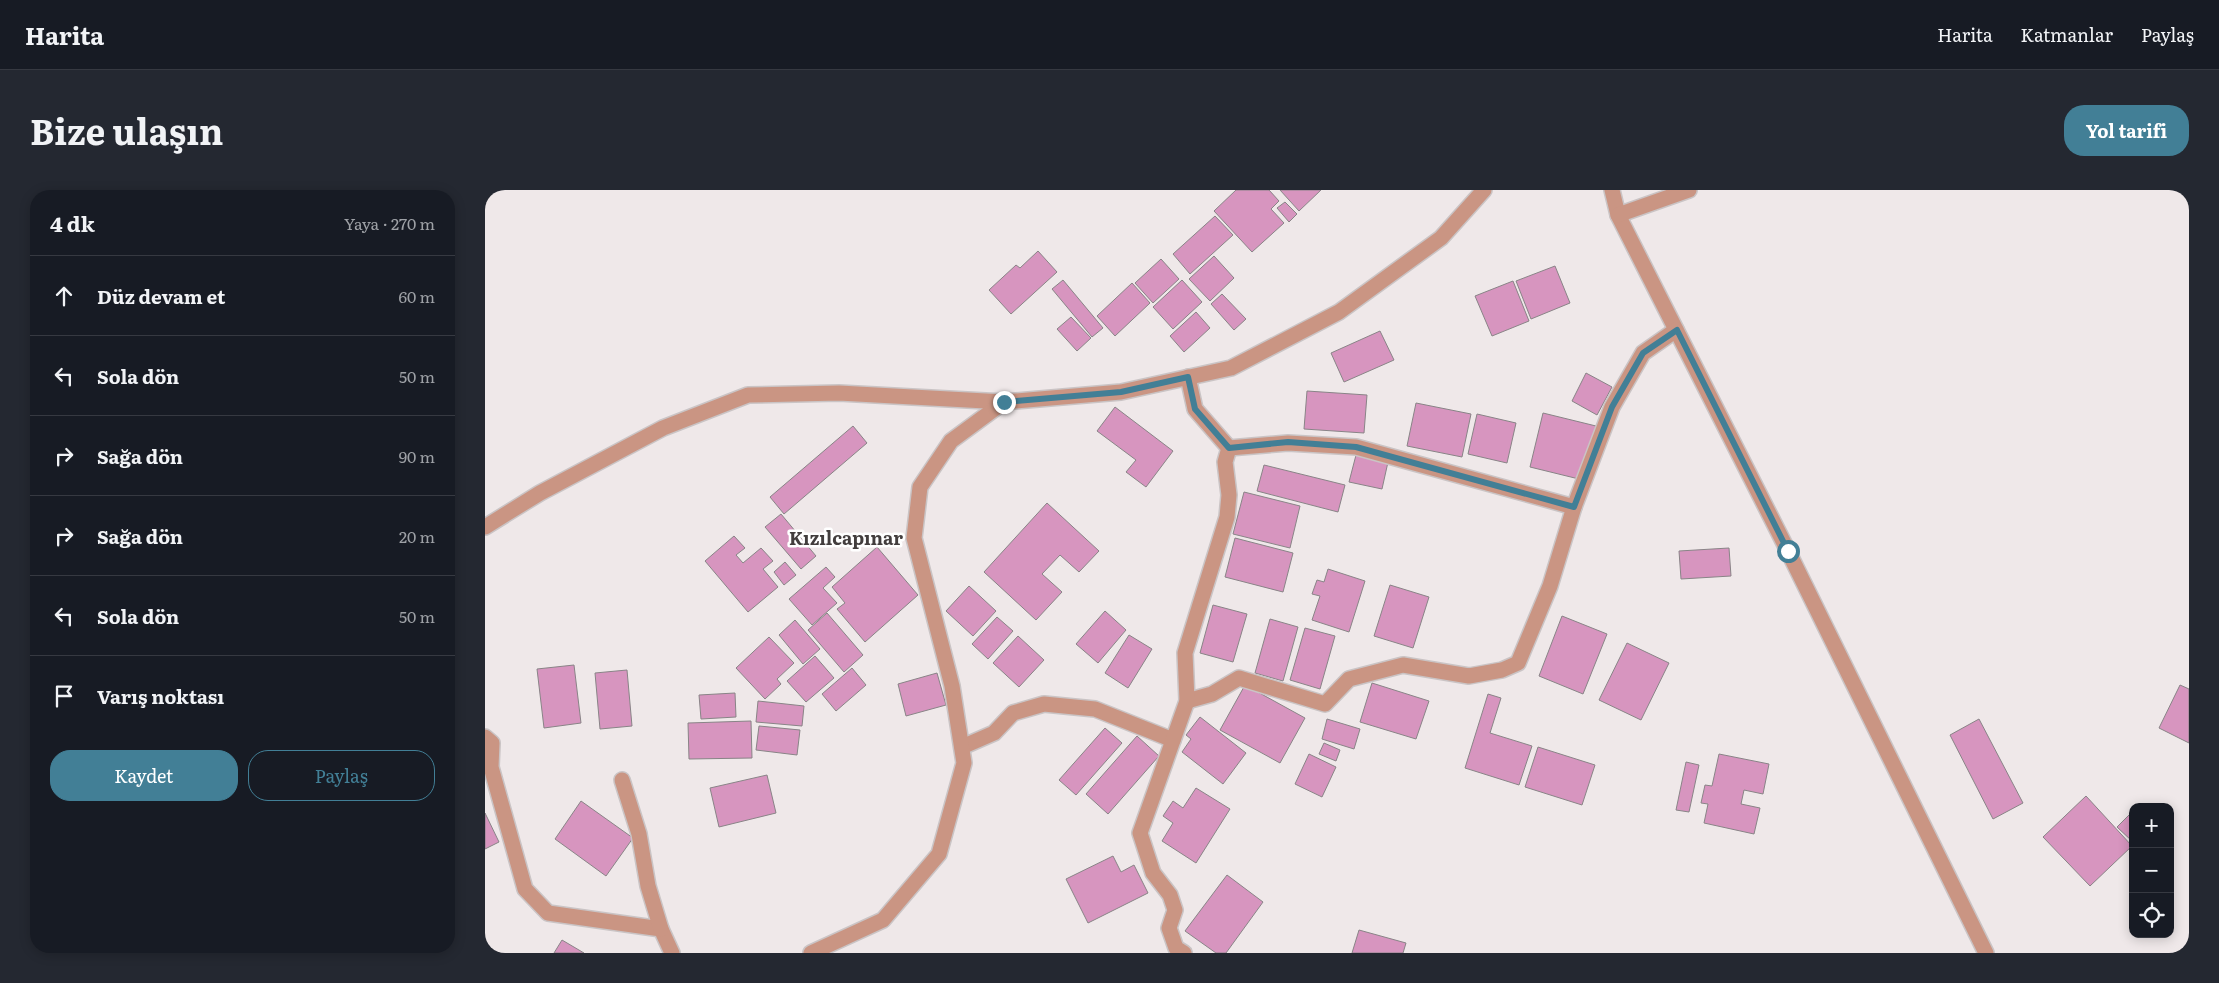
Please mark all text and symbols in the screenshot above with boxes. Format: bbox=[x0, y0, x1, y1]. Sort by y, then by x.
text: Harita bbox=[25, 17, 104, 52]
text: Harita bbox=[1937, 21, 1993, 48]
text: Katmanlar bbox=[2021, 21, 2113, 48]
text: Paylaş bbox=[2141, 21, 2194, 48]
text: Bize ulaşın bbox=[30, 104, 223, 156]
button: Yol tarifi bbox=[2064, 105, 2189, 156]
text: 4 dk bbox=[50, 207, 95, 238]
text: Yaya · 270 m bbox=[344, 211, 435, 235]
icon: ahead bbox=[50, 282, 78, 310]
text: Düz devam et bbox=[97, 282, 225, 310]
text: 60 m bbox=[398, 284, 435, 308]
icon: left bbox=[50, 362, 78, 390]
text: Sola dön bbox=[97, 362, 179, 390]
text: 50 m bbox=[399, 364, 435, 388]
route end bbox=[993, 391, 1016, 414]
icon: right bbox=[50, 442, 78, 470]
text: Sağa dön bbox=[97, 442, 183, 470]
text: 90 m bbox=[399, 444, 435, 468]
icon: right bbox=[50, 522, 78, 550]
text: Sağa dön bbox=[97, 522, 183, 550]
text: 20 m bbox=[399, 524, 435, 548]
district label: Kızılcapınar bbox=[789, 524, 903, 551]
route start bbox=[1777, 540, 1800, 563]
icon: left bbox=[50, 602, 78, 630]
text: Sola dön bbox=[97, 602, 179, 630]
text: 50 m bbox=[399, 604, 435, 628]
icon: arrive bbox=[50, 682, 78, 710]
text: Varış noktası bbox=[97, 682, 224, 710]
button: Kaydet bbox=[50, 750, 238, 801]
button: Paylaş bbox=[248, 750, 435, 801]
map controls bbox=[2129, 803, 2174, 938]
button: + bbox=[2129, 803, 2174, 848]
button: − bbox=[2129, 848, 2174, 893]
button: locate bbox=[2129, 893, 2174, 938]

